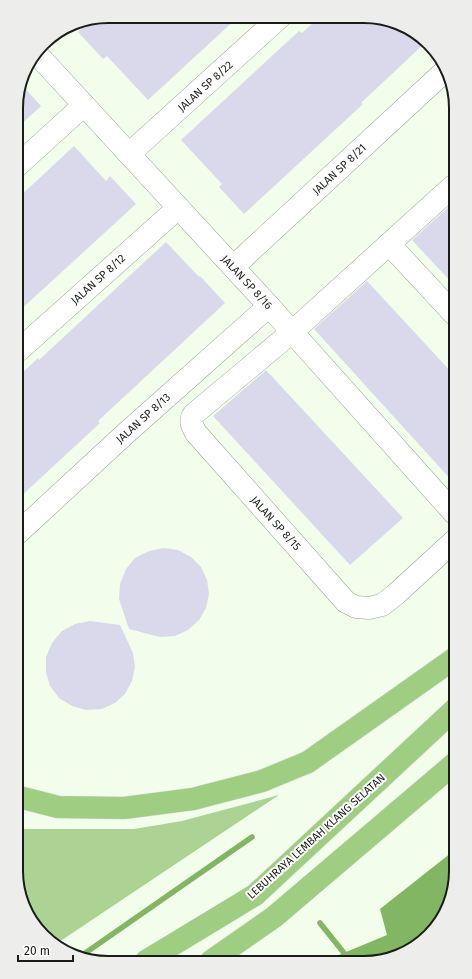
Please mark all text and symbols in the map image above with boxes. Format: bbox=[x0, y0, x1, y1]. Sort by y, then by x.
street label: JALAN SP 8/22 bbox=[175, 58, 235, 114]
street label: JALAN SP 8/21 bbox=[310, 141, 369, 197]
street label: JALAN SP 8/12 bbox=[69, 252, 128, 307]
street label: JALAN SP 8/16 bbox=[218, 253, 275, 312]
street label: JALAN SP 8/13 bbox=[114, 391, 173, 446]
street label: JALAN SP 8/15 bbox=[248, 494, 304, 554]
street label: LEBUHRAYA LEMBAH KLANG SELATAN bbox=[245, 771, 388, 902]
scale bar bbox=[18, 937, 73, 963]
text: 20 m bbox=[24, 944, 50, 958]

